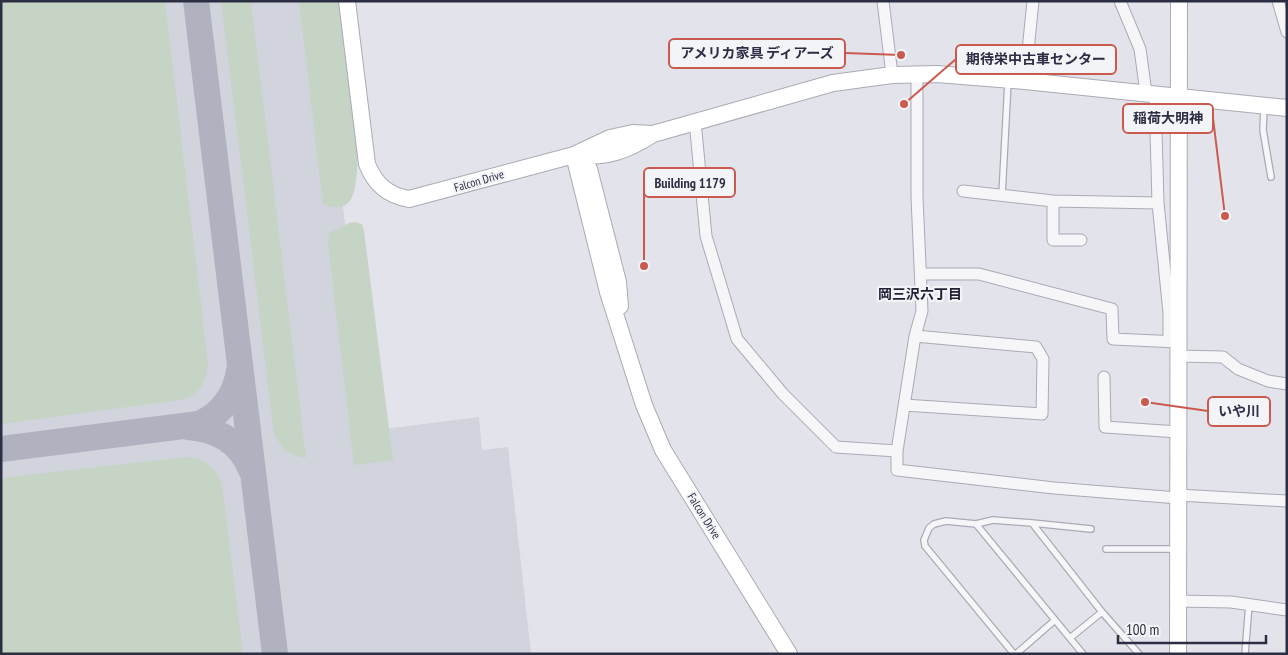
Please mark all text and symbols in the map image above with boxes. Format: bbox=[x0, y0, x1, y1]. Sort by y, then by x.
callout: アメリカ家具 ディアーズ bbox=[669, 39, 845, 68]
text: アメリカ家具 ディアーズ bbox=[680, 44, 834, 62]
callout: 期待栄中古車センター bbox=[956, 45, 1116, 74]
text: 期待栄中古車センター bbox=[966, 50, 1106, 68]
callout: 稲荷大明神 bbox=[1123, 104, 1213, 133]
text: 稲荷大明神 bbox=[1133, 109, 1203, 127]
street label: Falcon Drive bbox=[452, 166, 506, 195]
callout: Building 1179 bbox=[644, 168, 735, 197]
text: Building 1179 bbox=[654, 174, 726, 192]
district label: 岡三沢六丁目 bbox=[878, 285, 962, 303]
callout: いや川 bbox=[1208, 397, 1270, 426]
text: いや川 bbox=[1218, 402, 1260, 420]
street label: Falcon Drive bbox=[684, 490, 724, 542]
scale bar bbox=[1118, 612, 1266, 644]
text: 100 m bbox=[1126, 620, 1159, 639]

